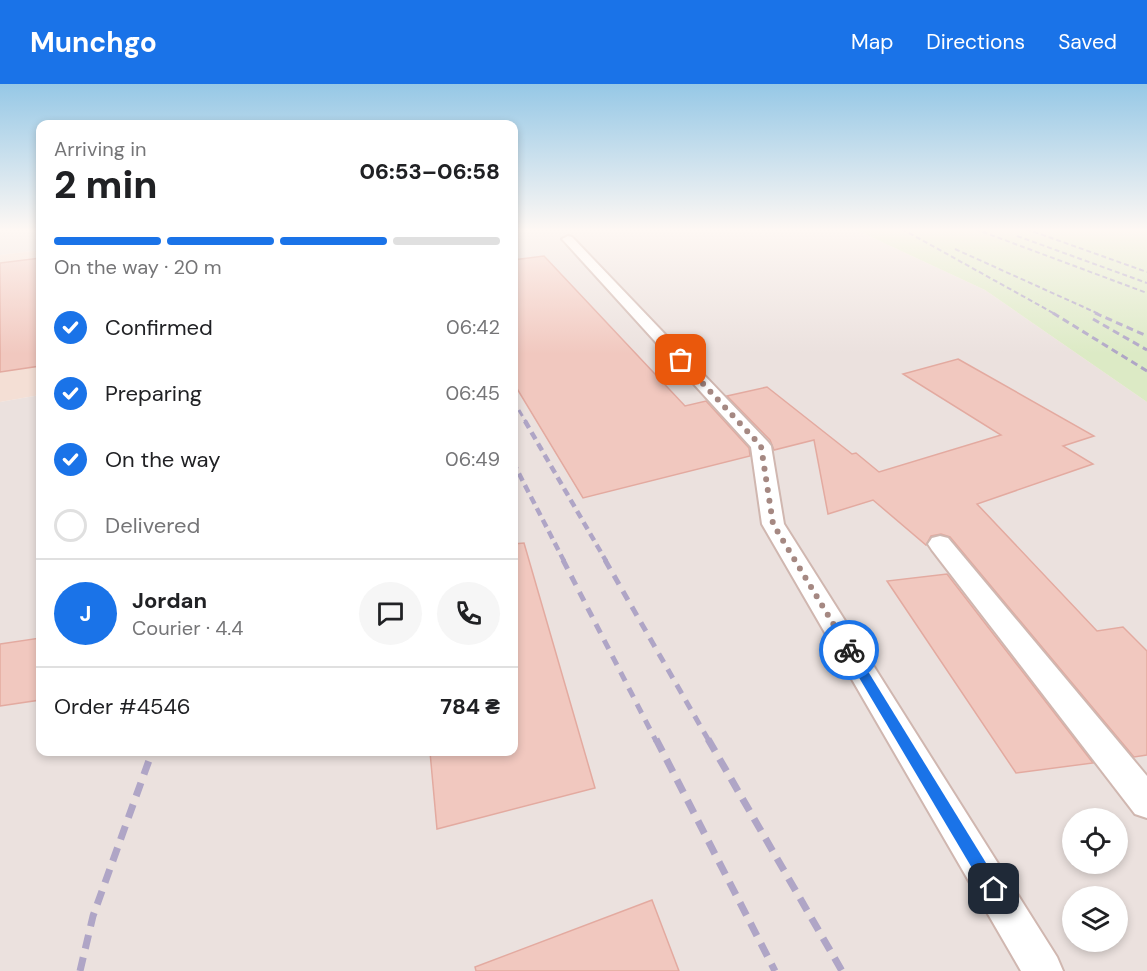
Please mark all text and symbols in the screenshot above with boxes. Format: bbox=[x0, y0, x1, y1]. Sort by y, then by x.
text: Munchgo bbox=[30, 24, 157, 61]
text: Map bbox=[851, 28, 893, 56]
text: Directions bbox=[926, 28, 1025, 56]
text: Saved bbox=[1058, 28, 1117, 56]
text: Arriving in bbox=[54, 136, 146, 162]
text: 06:53–06:58 bbox=[360, 157, 500, 186]
text: 2 min bbox=[54, 159, 158, 210]
text: On the way · 20 m bbox=[54, 254, 222, 280]
icon: check bbox=[54, 311, 87, 344]
text: Confirmed bbox=[105, 313, 213, 342]
text: 06:42 bbox=[446, 314, 500, 340]
pin bbox=[655, 334, 706, 385]
icon: bag bbox=[664, 343, 697, 376]
icon: check bbox=[54, 377, 87, 410]
text: Preparing bbox=[105, 379, 202, 408]
text: 06:45 bbox=[445, 380, 500, 406]
icon: check bbox=[54, 443, 87, 476]
text: On the way bbox=[105, 445, 220, 474]
text: 06:49 bbox=[445, 446, 500, 472]
text: Delivered bbox=[105, 511, 200, 540]
button: chat bbox=[359, 582, 422, 645]
button: phone bbox=[437, 582, 500, 645]
text: Jordan bbox=[132, 586, 207, 615]
text: J bbox=[80, 599, 91, 628]
text: Courier · 4.4 bbox=[132, 615, 243, 641]
courier bbox=[819, 620, 879, 680]
icon: bike bbox=[833, 634, 866, 667]
text: Order #4546 bbox=[54, 692, 191, 721]
text: 784 ₴ bbox=[440, 692, 500, 721]
map controls bbox=[1062, 808, 1128, 952]
button: locate bbox=[1062, 808, 1128, 874]
pin bbox=[968, 863, 1019, 914]
icon: home bbox=[977, 872, 1010, 905]
button: layers bbox=[1062, 886, 1128, 952]

